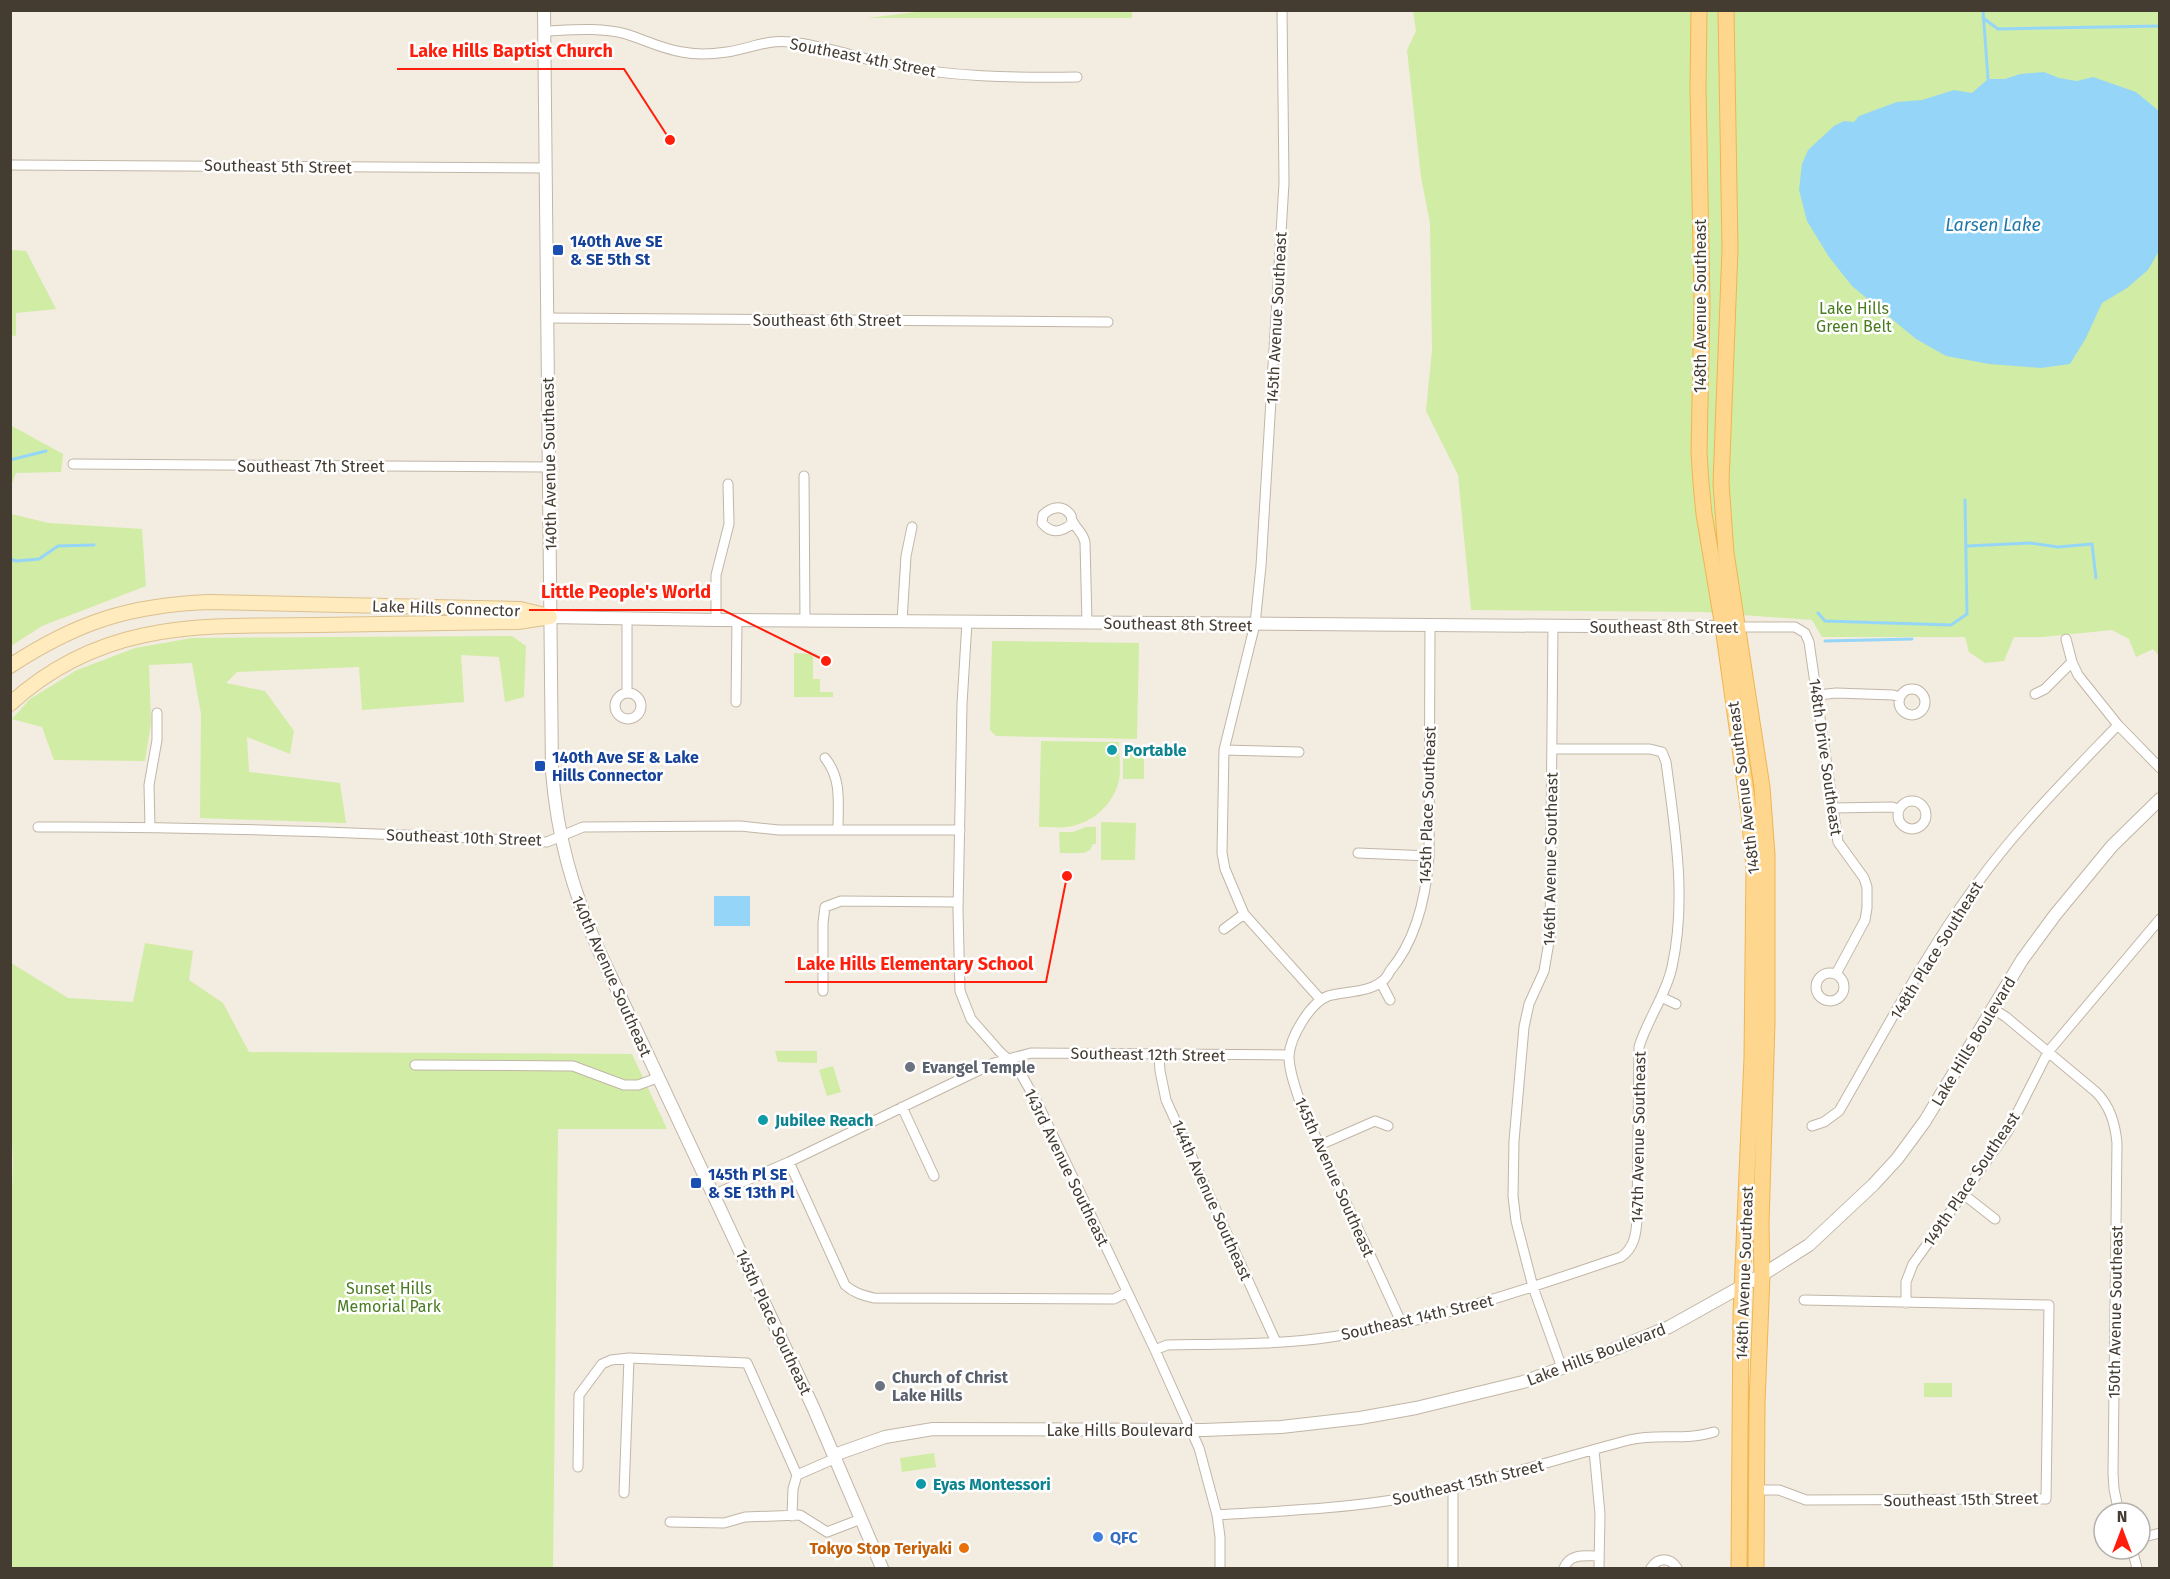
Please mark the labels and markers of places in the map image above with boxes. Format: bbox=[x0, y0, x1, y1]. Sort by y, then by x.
callout: Lake Hills Baptist Church bbox=[397, 33, 624, 69]
place label: 140th Ave SE & SE 5th St bbox=[570, 232, 663, 269]
marker: 140th Ave SE & SE 5th St bbox=[551, 243, 565, 257]
callout: Little People's World bbox=[529, 574, 723, 610]
place label: Portable bbox=[1124, 741, 1187, 760]
marker: Portable bbox=[1105, 743, 1119, 757]
place label: 140th Ave SE & Lake Hills Connector bbox=[552, 748, 699, 785]
marker: 140th Ave SE & Lake Hills Connector bbox=[533, 759, 547, 773]
callout: Lake Hills Elementary School bbox=[785, 946, 1046, 982]
place label: Evangel Temple bbox=[922, 1058, 1035, 1077]
marker: Evangel Temple bbox=[903, 1060, 917, 1074]
place label: Jubilee Reach bbox=[774, 1111, 873, 1130]
marker: Jubilee Reach bbox=[756, 1113, 770, 1127]
place label: 145th Pl SE & SE 13th Pl bbox=[708, 1165, 795, 1202]
marker: 145th Pl SE & SE 13th Pl bbox=[689, 1176, 703, 1190]
place label: Church of Christ Lake Hills bbox=[892, 1368, 1009, 1405]
marker: Church of Christ Lake Hills bbox=[873, 1379, 887, 1393]
place label: Eyas Montessori bbox=[933, 1475, 1051, 1494]
marker: Eyas Montessori bbox=[914, 1477, 928, 1491]
place label: QFC bbox=[1110, 1528, 1139, 1547]
marker: QFC bbox=[1091, 1530, 1105, 1544]
place label: Tokyo Stop Teriyaki bbox=[809, 1539, 952, 1558]
marker: Tokyo Stop Teriyaki bbox=[957, 1541, 971, 1555]

